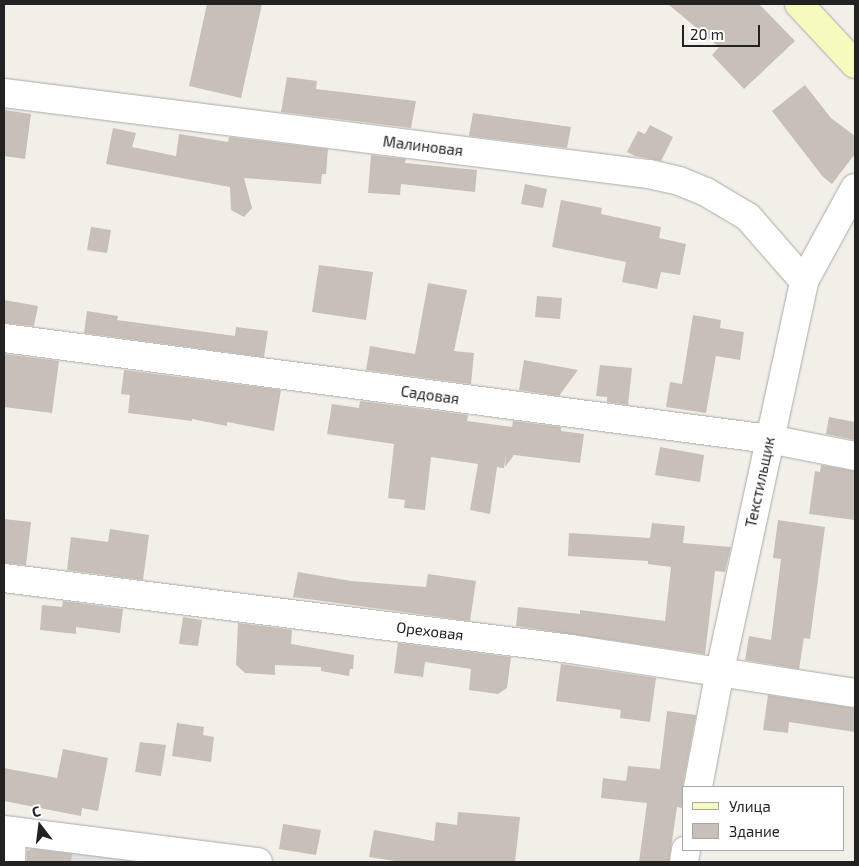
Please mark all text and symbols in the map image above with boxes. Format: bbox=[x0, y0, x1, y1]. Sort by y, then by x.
scale bar bbox=[684, 15, 762, 47]
text: 20 m bbox=[690, 25, 724, 43]
street label: Малиновая bbox=[382, 132, 464, 160]
street label: Садовая bbox=[400, 382, 460, 408]
street label: Текстильщик bbox=[742, 435, 778, 529]
street label: Ореховая bbox=[395, 618, 465, 644]
legend bbox=[682, 786, 844, 851]
text: Улица bbox=[729, 797, 771, 815]
north arrow bbox=[15, 801, 65, 851]
text: С bbox=[30, 802, 42, 820]
text: Здание bbox=[729, 822, 780, 840]

